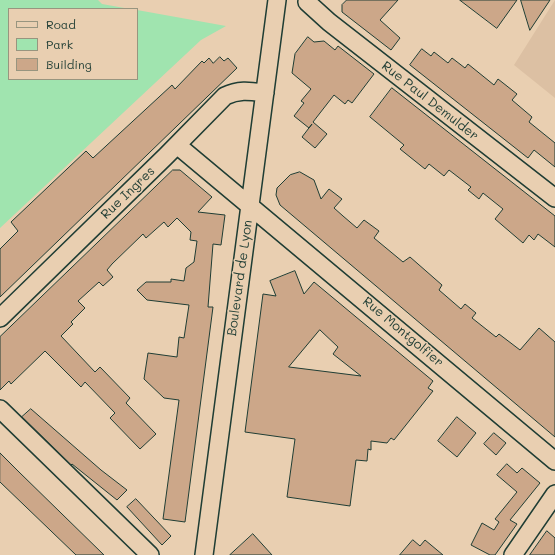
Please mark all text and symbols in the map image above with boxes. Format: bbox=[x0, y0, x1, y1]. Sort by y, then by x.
legend bbox=[8, 8, 138, 80]
text: Road bbox=[46, 16, 76, 32]
text: Park bbox=[46, 36, 73, 52]
text: Building bbox=[46, 56, 92, 72]
street label: Rue Paul Demulder bbox=[378, 58, 482, 144]
street label: Rue Ingres bbox=[98, 163, 158, 223]
street label: Boulevard de Lyon bbox=[224, 219, 256, 337]
street label: Rue Montgolfier bbox=[359, 294, 447, 370]

